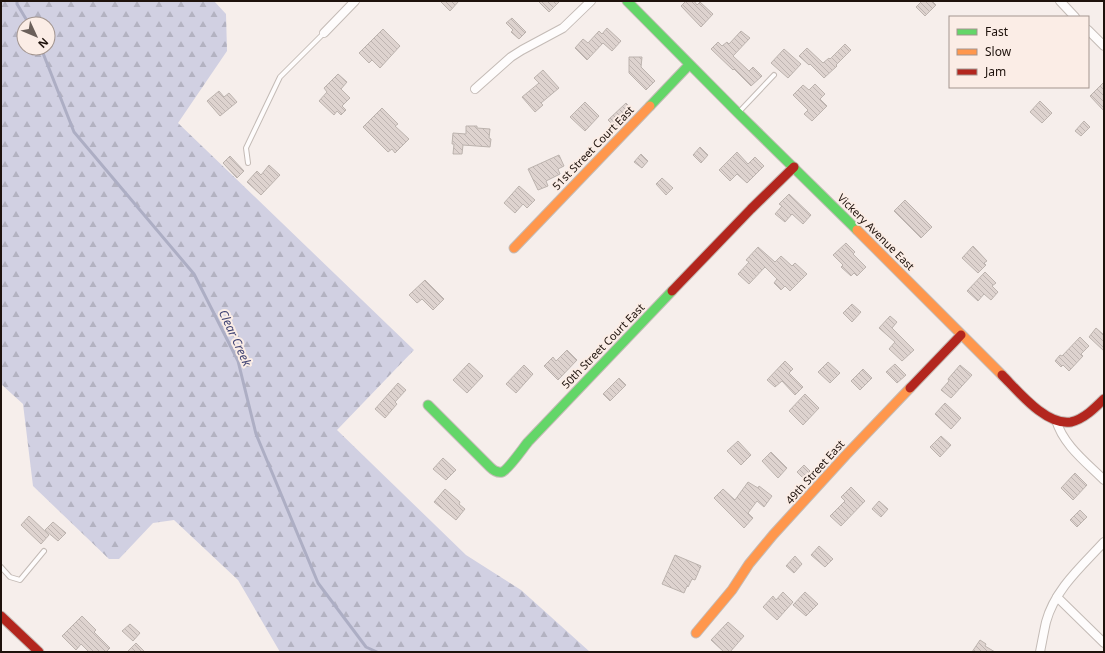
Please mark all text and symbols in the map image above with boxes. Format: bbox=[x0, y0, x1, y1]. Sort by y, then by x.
north arrow bbox=[16, 16, 56, 56]
legend bbox=[949, 16, 1089, 88]
text: Fast bbox=[985, 23, 1009, 40]
text: N bbox=[35, 35, 52, 52]
text: Slow bbox=[985, 43, 1012, 60]
text: Jam bbox=[984, 63, 1006, 80]
street label: 51st Street Court East bbox=[548, 102, 637, 193]
street label: Vickery Avenue East bbox=[835, 190, 918, 273]
street label: 50th Street Court East bbox=[558, 300, 647, 392]
water label: Clear Creek bbox=[215, 307, 256, 370]
street label: 49th Street East bbox=[782, 436, 847, 507]

